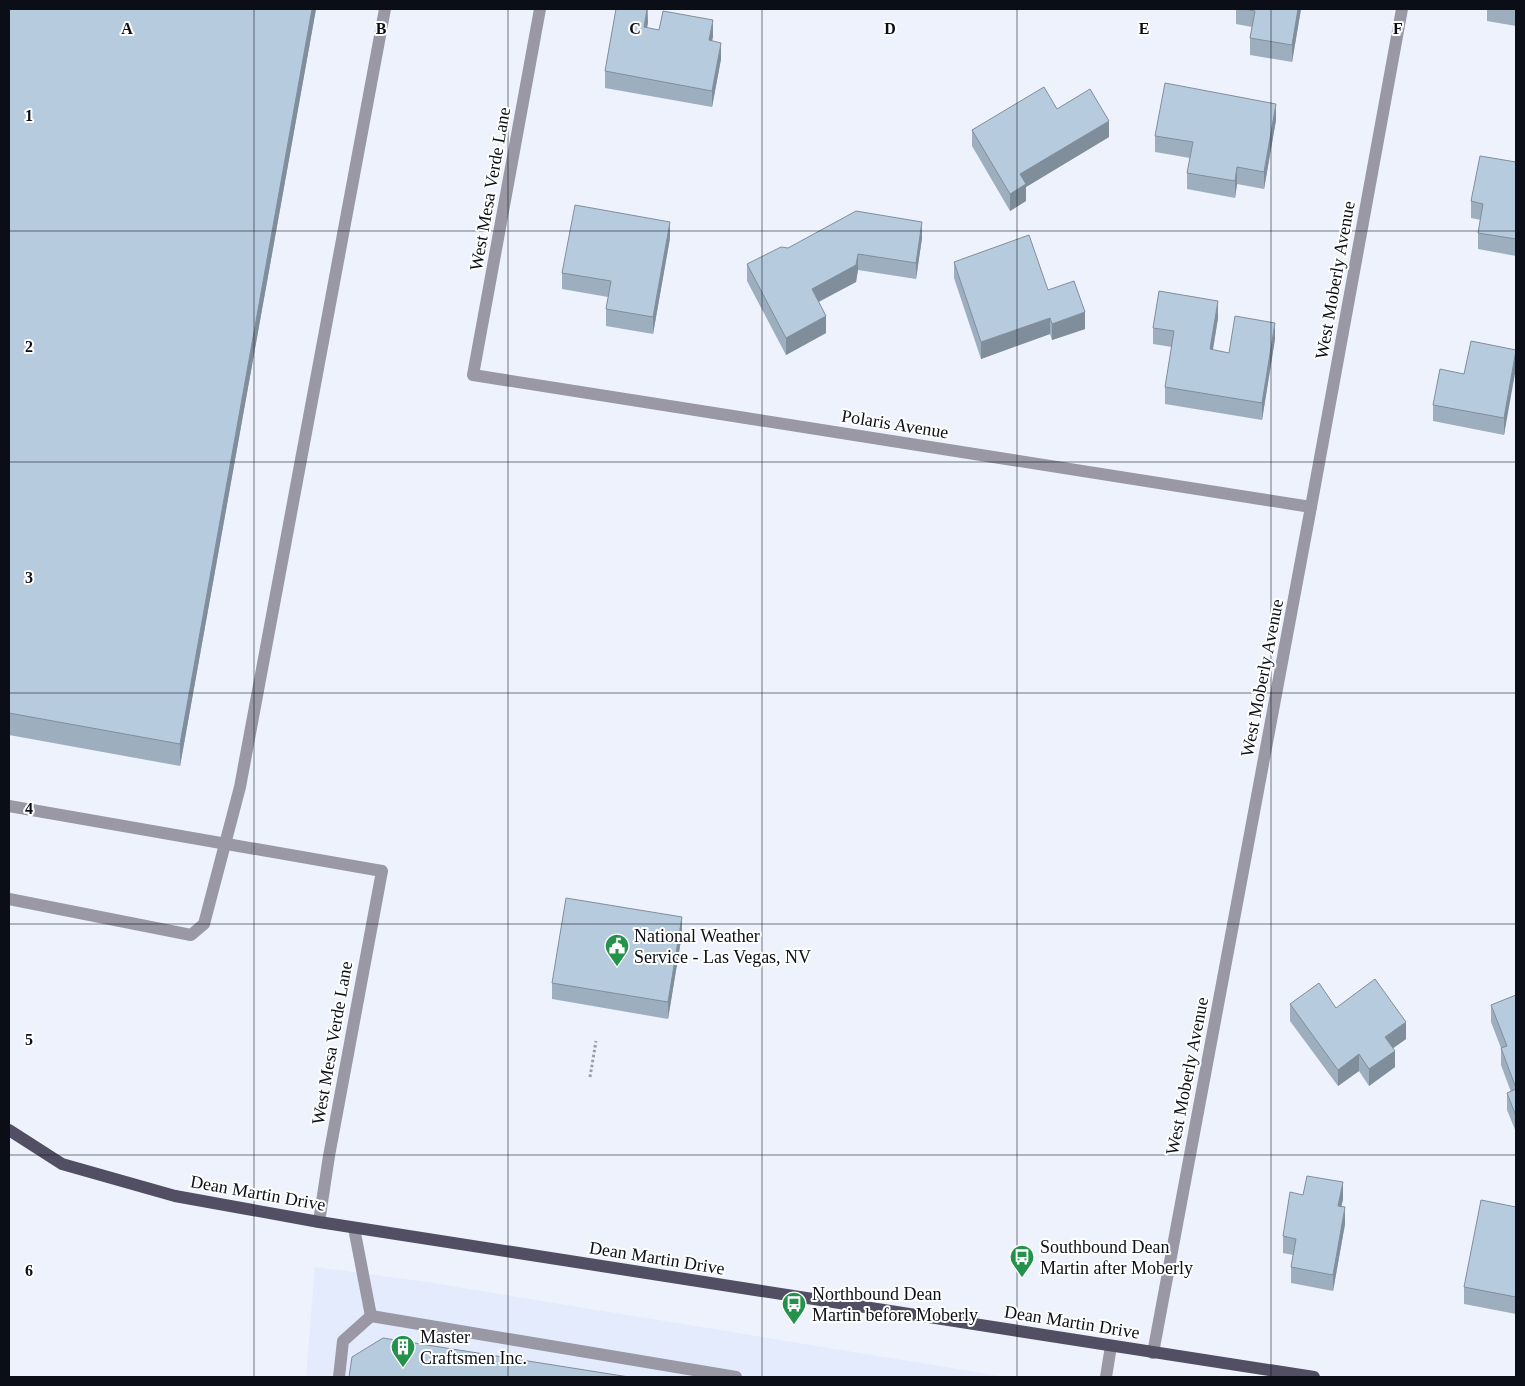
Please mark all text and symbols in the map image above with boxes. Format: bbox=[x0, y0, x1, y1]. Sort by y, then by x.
text: A bbox=[121, 20, 133, 37]
text: B bbox=[376, 20, 387, 37]
text: C bbox=[629, 20, 641, 37]
text: D bbox=[884, 20, 896, 37]
text: E bbox=[1139, 20, 1149, 37]
text: F bbox=[1393, 20, 1403, 37]
street label: West Mesa Verde Lane bbox=[466, 106, 514, 272]
text: 1 bbox=[25, 107, 33, 124]
street label: West Moberly Avenue bbox=[1311, 199, 1359, 361]
text: 2 bbox=[25, 338, 33, 355]
street label: Polaris Avenue bbox=[840, 406, 950, 442]
text: 3 bbox=[25, 569, 33, 586]
street label: West Moberly Avenue bbox=[1237, 597, 1287, 759]
text: 4 bbox=[25, 800, 33, 817]
place label: National Weather Service - Las Vegas, NV bbox=[634, 926, 811, 967]
public building icon: National Weather Service - Las Vegas, NV bbox=[604, 933, 630, 967]
street label: West Mesa Verde Lane bbox=[308, 960, 356, 1126]
street label: West Moberly Avenue bbox=[1162, 995, 1212, 1157]
text: 5 bbox=[25, 1031, 33, 1048]
street label: Dean Martin Drive bbox=[189, 1171, 327, 1215]
street label: Dean Martin Drive bbox=[588, 1237, 726, 1279]
place label: Southbound Dean Martin after Moberly bbox=[1040, 1237, 1193, 1278]
bus stop icon: Southbound Dean Martin after Moberly bbox=[1009, 1244, 1035, 1278]
text: 6 bbox=[25, 1262, 33, 1279]
place label: Northbound Dean Martin before Moberly bbox=[812, 1284, 978, 1325]
bus stop icon: Northbound Dean Martin before Moberly bbox=[781, 1291, 807, 1325]
street label: Dean Martin Drive bbox=[1003, 1301, 1141, 1343]
place label: Master Craftsmen Inc. bbox=[420, 1327, 527, 1368]
building icon: Master Craftsmen Inc. bbox=[390, 1334, 416, 1368]

